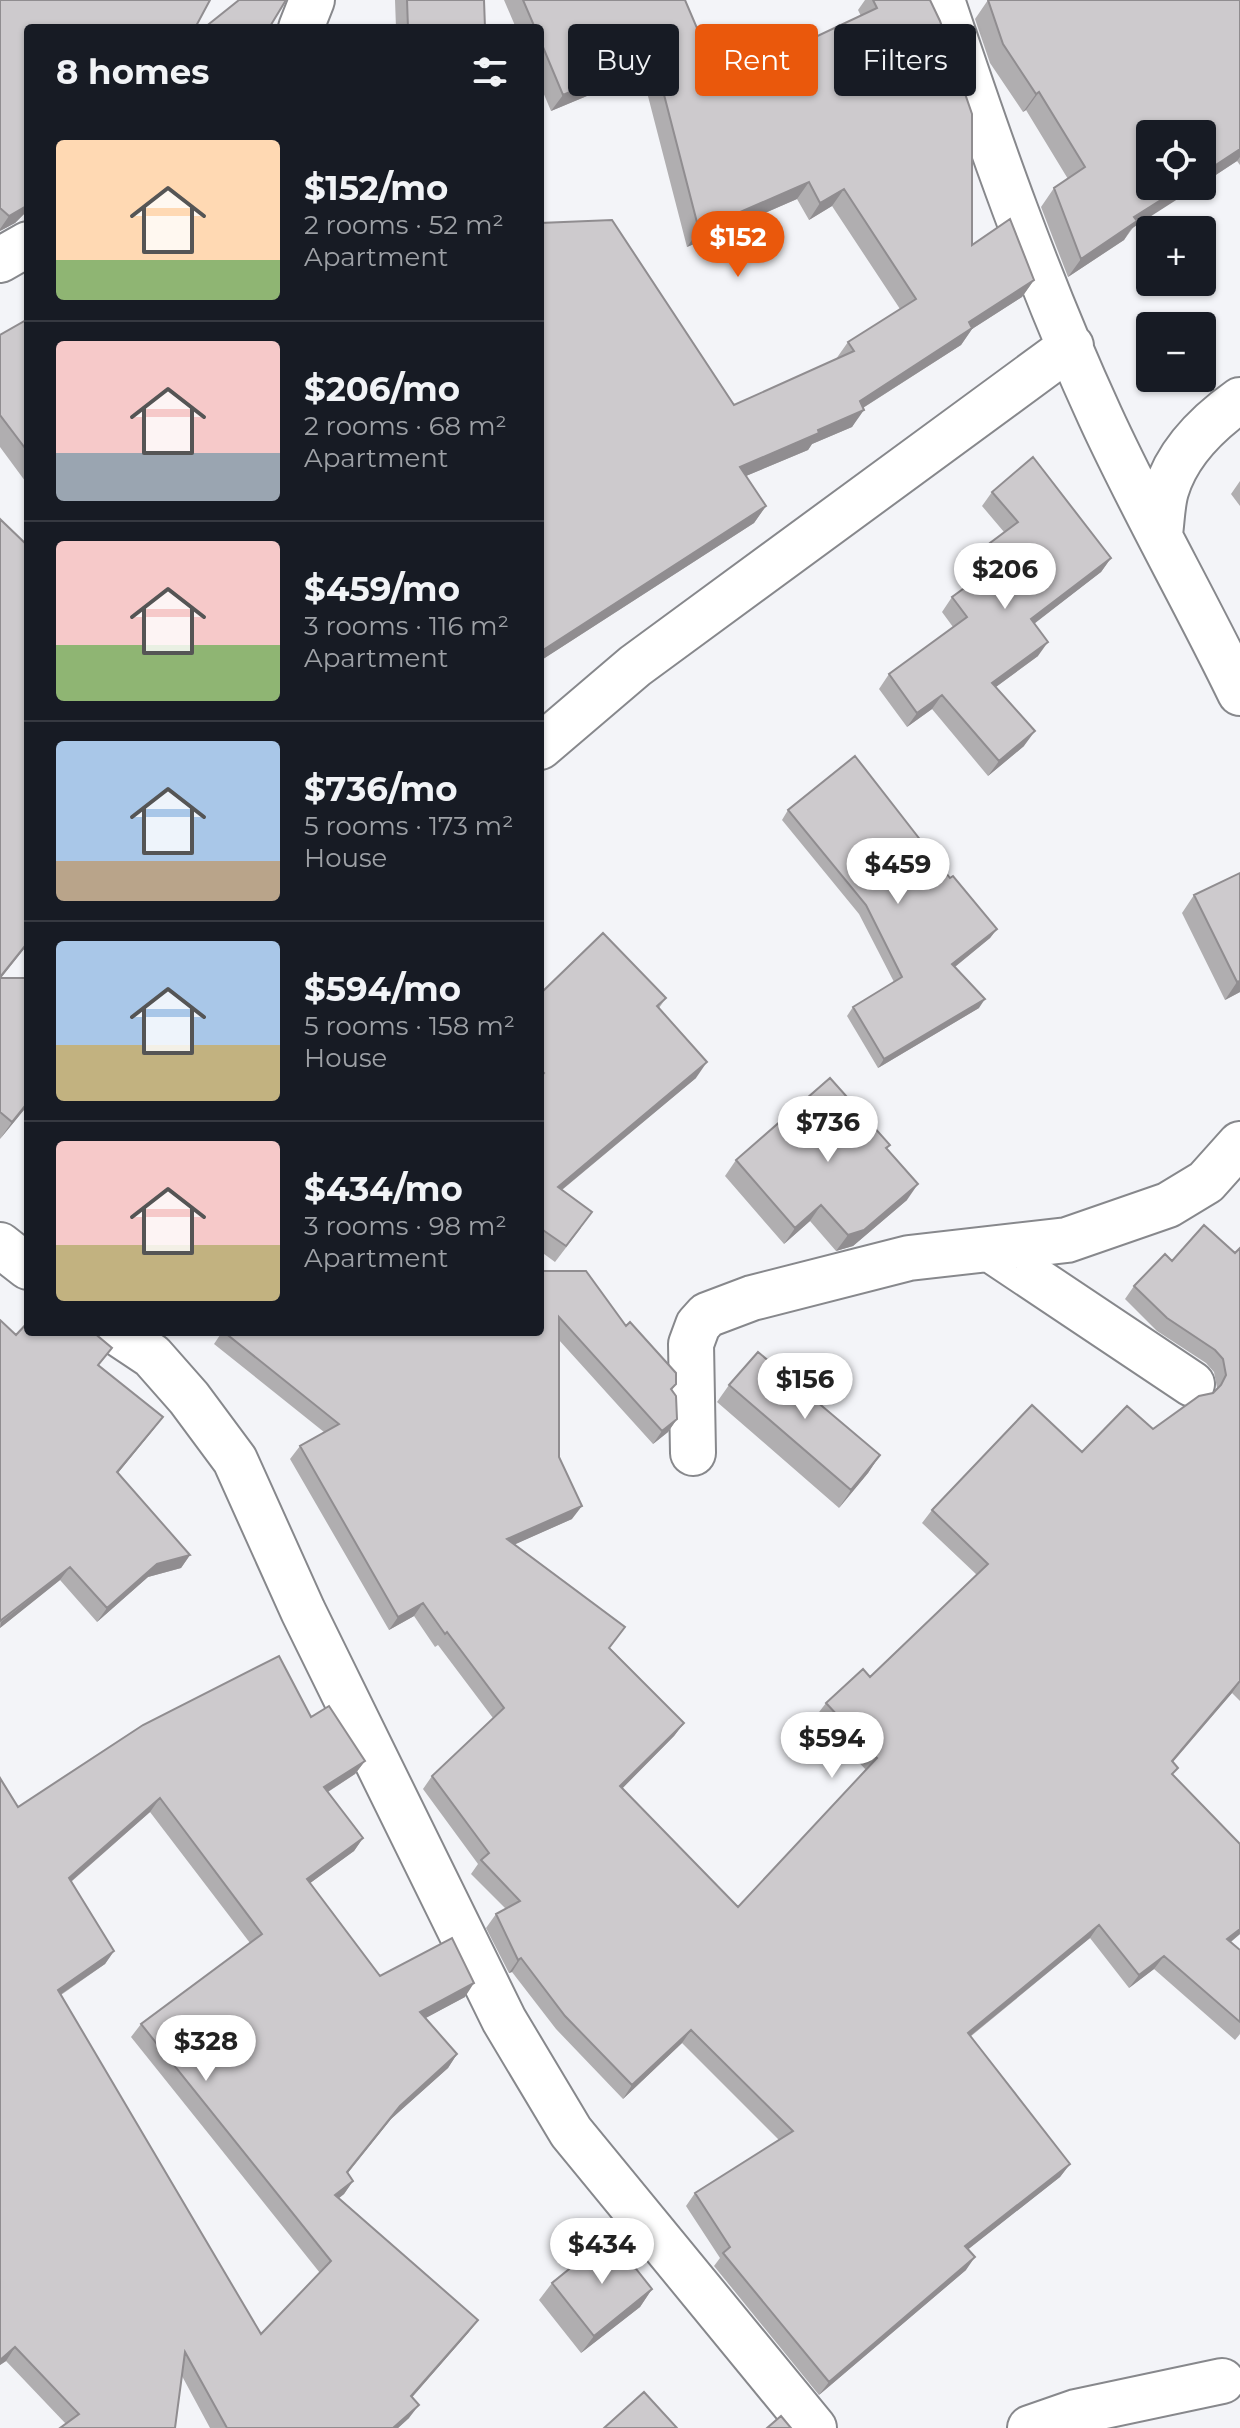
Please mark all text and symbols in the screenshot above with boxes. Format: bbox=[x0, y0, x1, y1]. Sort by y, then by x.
chip: Buy bbox=[568, 24, 679, 96]
chip: Rent bbox=[695, 24, 818, 96]
chip: Filters bbox=[834, 24, 976, 96]
icon: filters bbox=[468, 50, 512, 94]
text: 8 homes bbox=[56, 51, 209, 93]
map controls bbox=[1136, 120, 1216, 392]
button: locate bbox=[1136, 120, 1216, 200]
text: $152/mo bbox=[304, 167, 448, 209]
icon: home bbox=[120, 172, 216, 268]
text: 2 rooms · 52 m² bbox=[304, 209, 504, 241]
pin: $152 bbox=[691, 211, 785, 279]
button: + bbox=[1136, 216, 1216, 296]
text: $152 bbox=[709, 221, 767, 253]
text: Apartment bbox=[304, 241, 448, 273]
button: − bbox=[1136, 312, 1216, 392]
text: $206/mo bbox=[304, 368, 460, 410]
icon: home bbox=[120, 373, 216, 469]
text: 2 rooms · 68 m² bbox=[304, 410, 507, 442]
text: Apartment bbox=[304, 442, 448, 474]
pin: $206 bbox=[958, 543, 1052, 611]
text: $206 bbox=[972, 553, 1038, 585]
text: $459/mo bbox=[304, 568, 460, 610]
icon: home bbox=[120, 573, 216, 669]
text: 3 rooms · 116 m² bbox=[304, 610, 509, 642]
text: Apartment bbox=[304, 642, 448, 674]
text: $736/mo bbox=[304, 768, 458, 810]
icon: home bbox=[120, 773, 216, 869]
text: 5 rooms · 173 m² bbox=[304, 810, 513, 842]
pin: $459 bbox=[851, 838, 945, 906]
text: House bbox=[304, 842, 387, 874]
text: $459 bbox=[865, 848, 931, 880]
text: $594/mo bbox=[304, 968, 461, 1010]
icon: home bbox=[120, 973, 216, 1069]
text: 5 rooms · 158 m² bbox=[304, 1010, 515, 1042]
text: House bbox=[304, 1042, 387, 1074]
pin: $736 bbox=[781, 1096, 875, 1164]
text: $736 bbox=[796, 1106, 860, 1138]
text: $434/mo bbox=[304, 1168, 463, 1210]
icon: home bbox=[120, 1173, 216, 1269]
text: 3 rooms · 98 m² bbox=[304, 1210, 507, 1242]
text: Apartment bbox=[304, 1242, 448, 1274]
pin: $156 bbox=[758, 1353, 852, 1421]
text: $156 bbox=[776, 1363, 834, 1395]
pin: $594 bbox=[785, 1712, 879, 1780]
text: $594 bbox=[799, 1722, 865, 1754]
pin: $328 bbox=[159, 2015, 253, 2083]
text: $328 bbox=[174, 2025, 238, 2057]
pin: $434 bbox=[555, 2218, 649, 2286]
text: $434 bbox=[568, 2228, 636, 2260]

